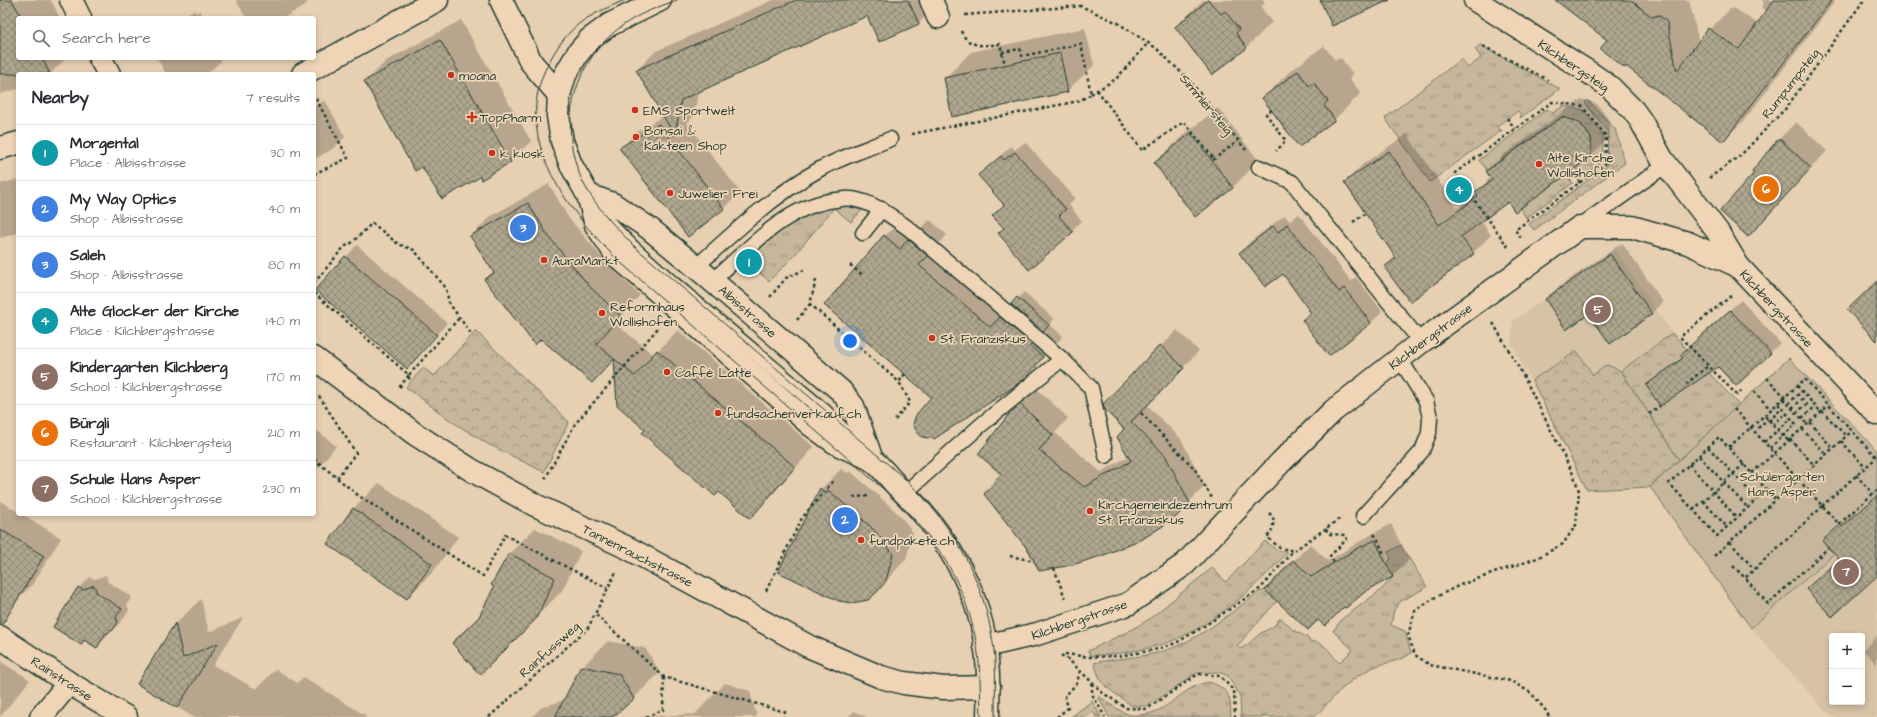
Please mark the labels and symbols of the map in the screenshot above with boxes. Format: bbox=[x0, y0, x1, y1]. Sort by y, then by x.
street label: Kilchbergsteig bbox=[1534, 35, 1613, 97]
street label: Rumpumpsteig bbox=[1758, 44, 1825, 123]
place label: moana bbox=[459, 67, 497, 85]
marker: moana bbox=[446, 70, 456, 80]
street label: Simmlersteig bbox=[1175, 70, 1237, 140]
place label: EMS Sportwelt bbox=[643, 102, 736, 120]
marker: EMS Sportwelt bbox=[630, 105, 640, 115]
place label: TopPharm bbox=[480, 109, 542, 127]
marker: TopPharm bbox=[467, 112, 477, 122]
place label: Bonsai & Kakteen Shop bbox=[644, 122, 727, 155]
marker: Bonsai & Kakteen Shop bbox=[631, 132, 641, 142]
place label: k kiosk bbox=[500, 145, 545, 163]
marker: k kiosk bbox=[487, 148, 497, 158]
place label: Alte Kirche Wollishofen bbox=[1547, 149, 1615, 182]
marker: Alte Kirche Wollishofen bbox=[1534, 159, 1544, 169]
pin: 6 bbox=[1753, 174, 1779, 204]
pin: 4 bbox=[1446, 175, 1472, 205]
place label: Juwelier Frei bbox=[678, 185, 758, 203]
marker: Juwelier Frei bbox=[665, 188, 675, 198]
pin: 3 bbox=[510, 213, 536, 243]
pin: 1 bbox=[736, 247, 762, 277]
place label: AuraMarkt bbox=[552, 252, 619, 270]
marker: AuraMarkt bbox=[539, 255, 549, 265]
street label: Kilchbergstrasse bbox=[1735, 266, 1817, 352]
street label: Albisstrasse bbox=[714, 281, 780, 342]
pin: 5 bbox=[1585, 295, 1611, 325]
place label: Reformhaus Wollishofen bbox=[610, 298, 685, 331]
street label: Kilchbergstrasse bbox=[1385, 299, 1477, 375]
marker: Reformhaus Wollishofen bbox=[597, 308, 607, 318]
place label: St. Franziskus bbox=[940, 330, 1026, 348]
your location bbox=[840, 331, 860, 351]
marker: St. Franziskus bbox=[927, 333, 937, 343]
place label: Caffè Latte bbox=[675, 364, 752, 382]
marker: Caffè Latte bbox=[662, 367, 672, 377]
place label: fundsachenverkauf.ch bbox=[726, 405, 862, 423]
marker: fundsachenverkauf.ch bbox=[713, 408, 723, 418]
park label: Schülergarten Hans Asper bbox=[1739, 468, 1825, 501]
place label: Kirchgemeindezentrum St. Franziskus bbox=[1098, 496, 1233, 529]
pin: 2 bbox=[832, 505, 858, 535]
marker: Kirchgemeindezentrum St. Franziskus bbox=[1085, 506, 1095, 516]
street label: Tannenrauchstrasse bbox=[579, 520, 696, 592]
place label: fundpakete.ch bbox=[869, 532, 955, 550]
marker: fundpakete.ch bbox=[856, 535, 866, 545]
pin: 7 bbox=[1833, 557, 1859, 587]
street label: Kilchbergstrasse bbox=[1029, 595, 1130, 646]
street label: Rainfussweg bbox=[515, 617, 585, 683]
street label: Rainstrasse bbox=[27, 652, 96, 705]

